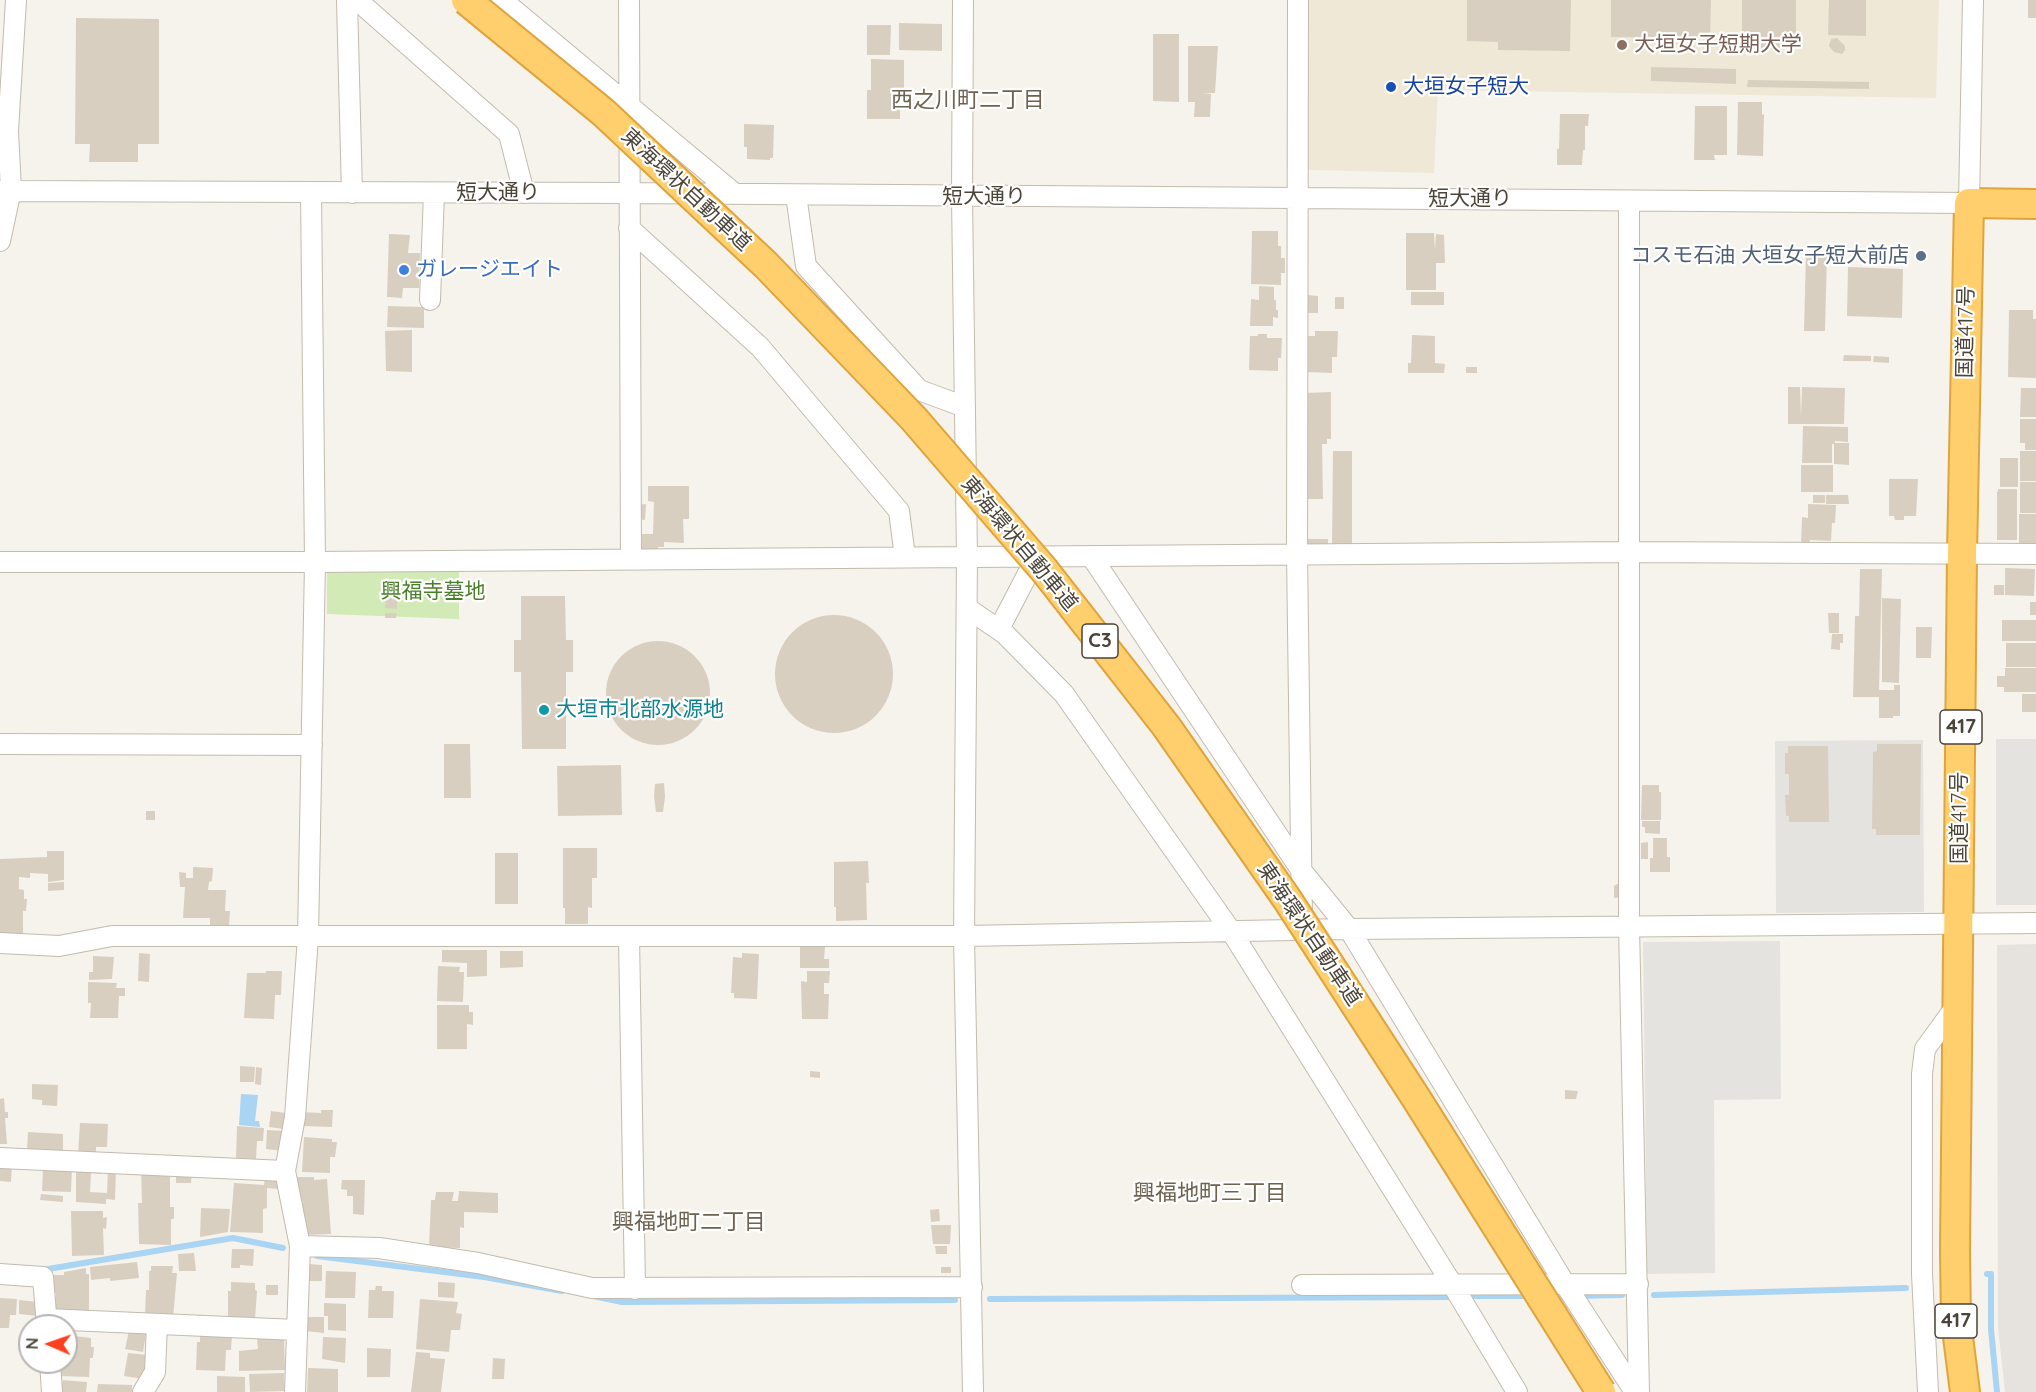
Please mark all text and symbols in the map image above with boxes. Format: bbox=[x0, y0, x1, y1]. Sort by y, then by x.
place label: 大垣女子短期大学 bbox=[1634, 32, 1802, 58]
marker: 大垣女子短期大学 bbox=[1615, 38, 1629, 52]
place label: 大垣女子短大 bbox=[1403, 74, 1529, 100]
marker: 大垣女子短大 bbox=[1384, 80, 1398, 94]
district label: 西之川町二丁目 bbox=[891, 87, 1045, 113]
street label: 東海環状自動車道 bbox=[616, 123, 756, 257]
street label: 短大通り bbox=[456, 180, 540, 206]
street label: 短大通り bbox=[942, 184, 1026, 210]
street label: 短大通り bbox=[1428, 186, 1512, 212]
place label: コスモ石油 大垣女子短大前店 bbox=[1630, 243, 1909, 269]
marker: コスモ石油 大垣女子短大前店 bbox=[1914, 249, 1928, 263]
place label: ガレージエイト bbox=[416, 257, 563, 283]
marker: ガレージエイト bbox=[397, 263, 411, 277]
street label: 国道417号 bbox=[1953, 286, 1979, 378]
street label: 東海環状自動車道 bbox=[955, 472, 1083, 616]
park label: 興福寺墓地 bbox=[381, 579, 485, 605]
road number: C3 bbox=[1082, 624, 1118, 658]
place label: 大垣市北部水源地 bbox=[556, 697, 724, 723]
marker: 大垣市北部水源地 bbox=[537, 703, 551, 717]
road number: 417 bbox=[1940, 710, 1982, 744]
street label: 国道417号 bbox=[1947, 772, 1973, 864]
street label: 東海環状自動車道 bbox=[1252, 857, 1366, 1011]
district label: 興福地町三丁目 bbox=[1133, 1180, 1287, 1206]
district label: 興福地町二丁目 bbox=[612, 1209, 766, 1235]
road number: 417 bbox=[1935, 1304, 1977, 1338]
north arrow bbox=[18, 1314, 78, 1374]
text: N bbox=[22, 1337, 42, 1350]

